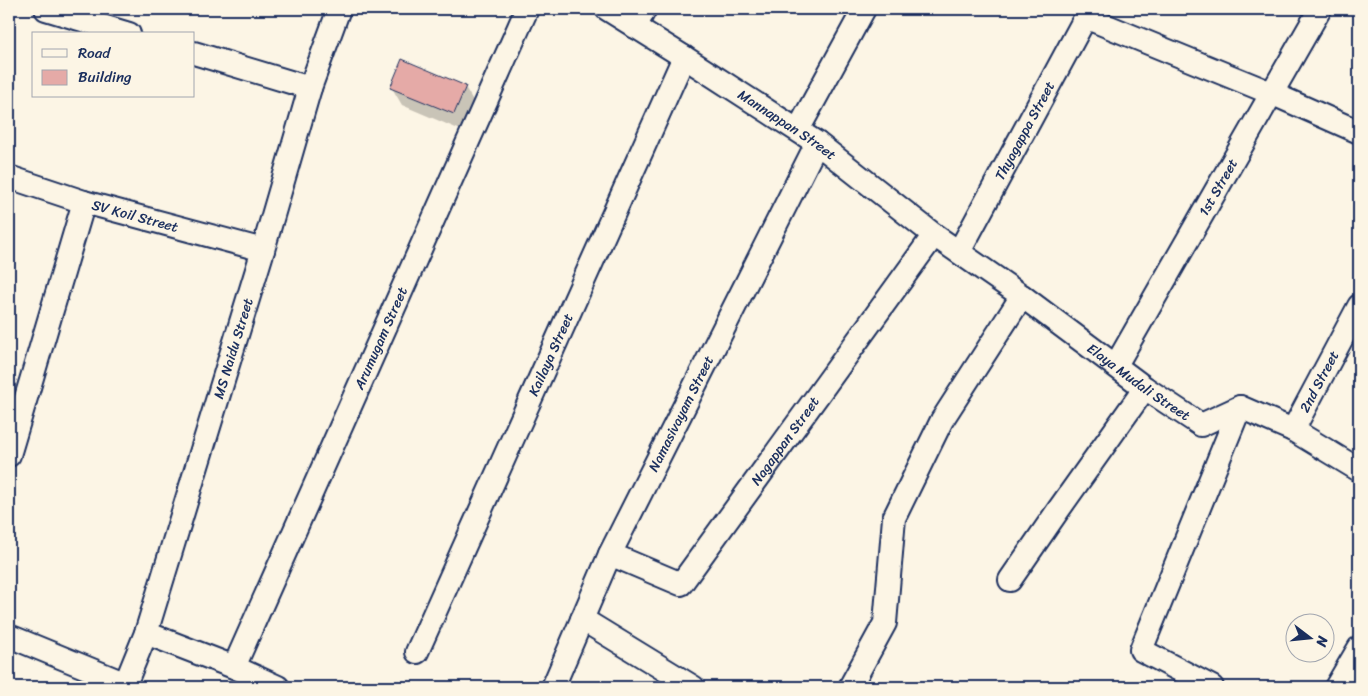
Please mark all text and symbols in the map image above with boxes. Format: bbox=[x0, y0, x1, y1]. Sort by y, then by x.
legend bbox=[32, 32, 195, 98]
text: Road bbox=[78, 40, 111, 66]
text: Building bbox=[78, 64, 132, 90]
street label: Thyagappa Street bbox=[988, 77, 1062, 185]
street label: Mannappan Street bbox=[732, 83, 842, 167]
street label: 1st Street bbox=[1192, 154, 1245, 221]
street label: SV Koil Street bbox=[89, 193, 181, 240]
street label: Arumugam Street bbox=[347, 283, 415, 395]
street label: MS Naidu Street bbox=[206, 295, 261, 402]
street label: Kailaya Street bbox=[521, 309, 580, 400]
street label: Elaya Mudali Street bbox=[1081, 337, 1195, 428]
street label: 2nd Street bbox=[1292, 346, 1346, 417]
street label: Namasivayam Street bbox=[641, 351, 721, 476]
street label: Nagappan Street bbox=[744, 391, 826, 491]
north arrow bbox=[1286, 614, 1336, 664]
text: N bbox=[1309, 632, 1336, 650]

